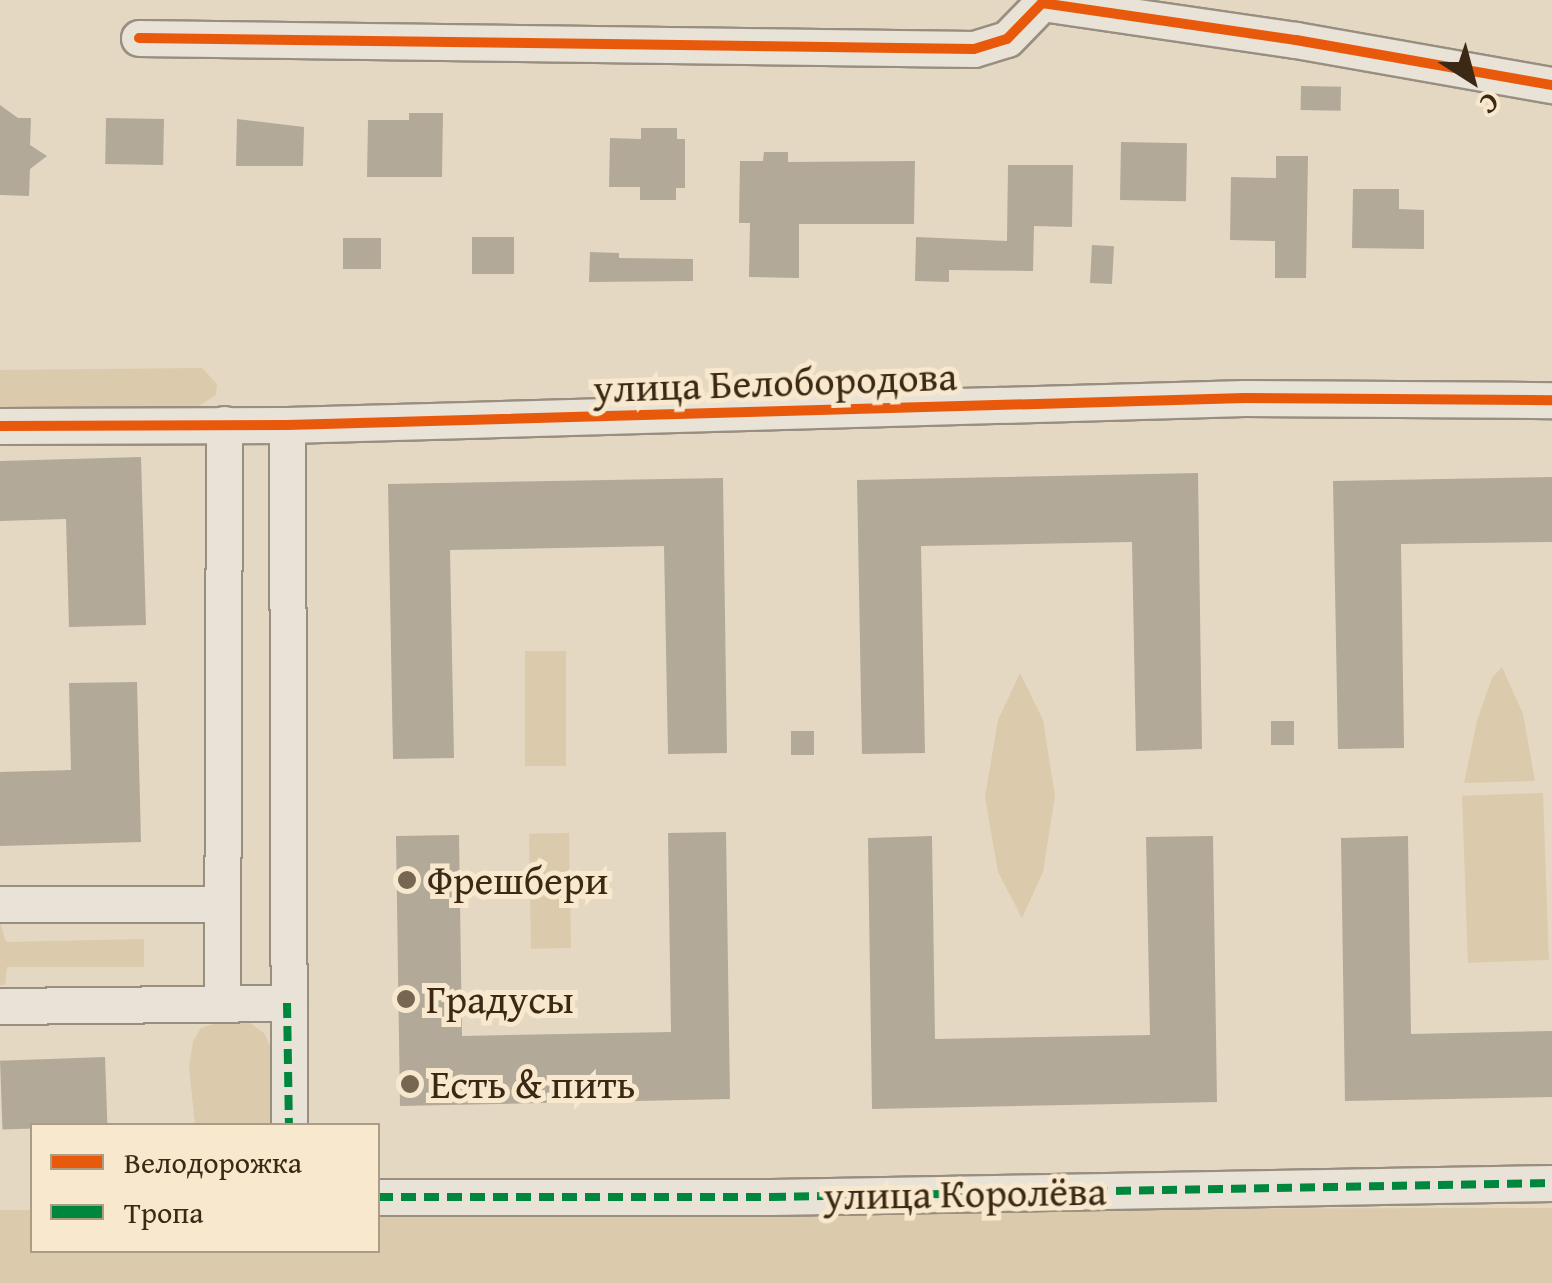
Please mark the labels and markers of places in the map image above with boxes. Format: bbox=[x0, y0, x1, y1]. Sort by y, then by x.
place label: Фрешбери bbox=[427, 856, 608, 904]
marker: Фрешбери bbox=[396, 869, 418, 891]
place label: Градусы bbox=[426, 975, 574, 1023]
marker: Градусы bbox=[395, 988, 417, 1010]
place label: Есть & пить bbox=[430, 1060, 635, 1108]
marker: Есть & пить bbox=[399, 1073, 421, 1095]

